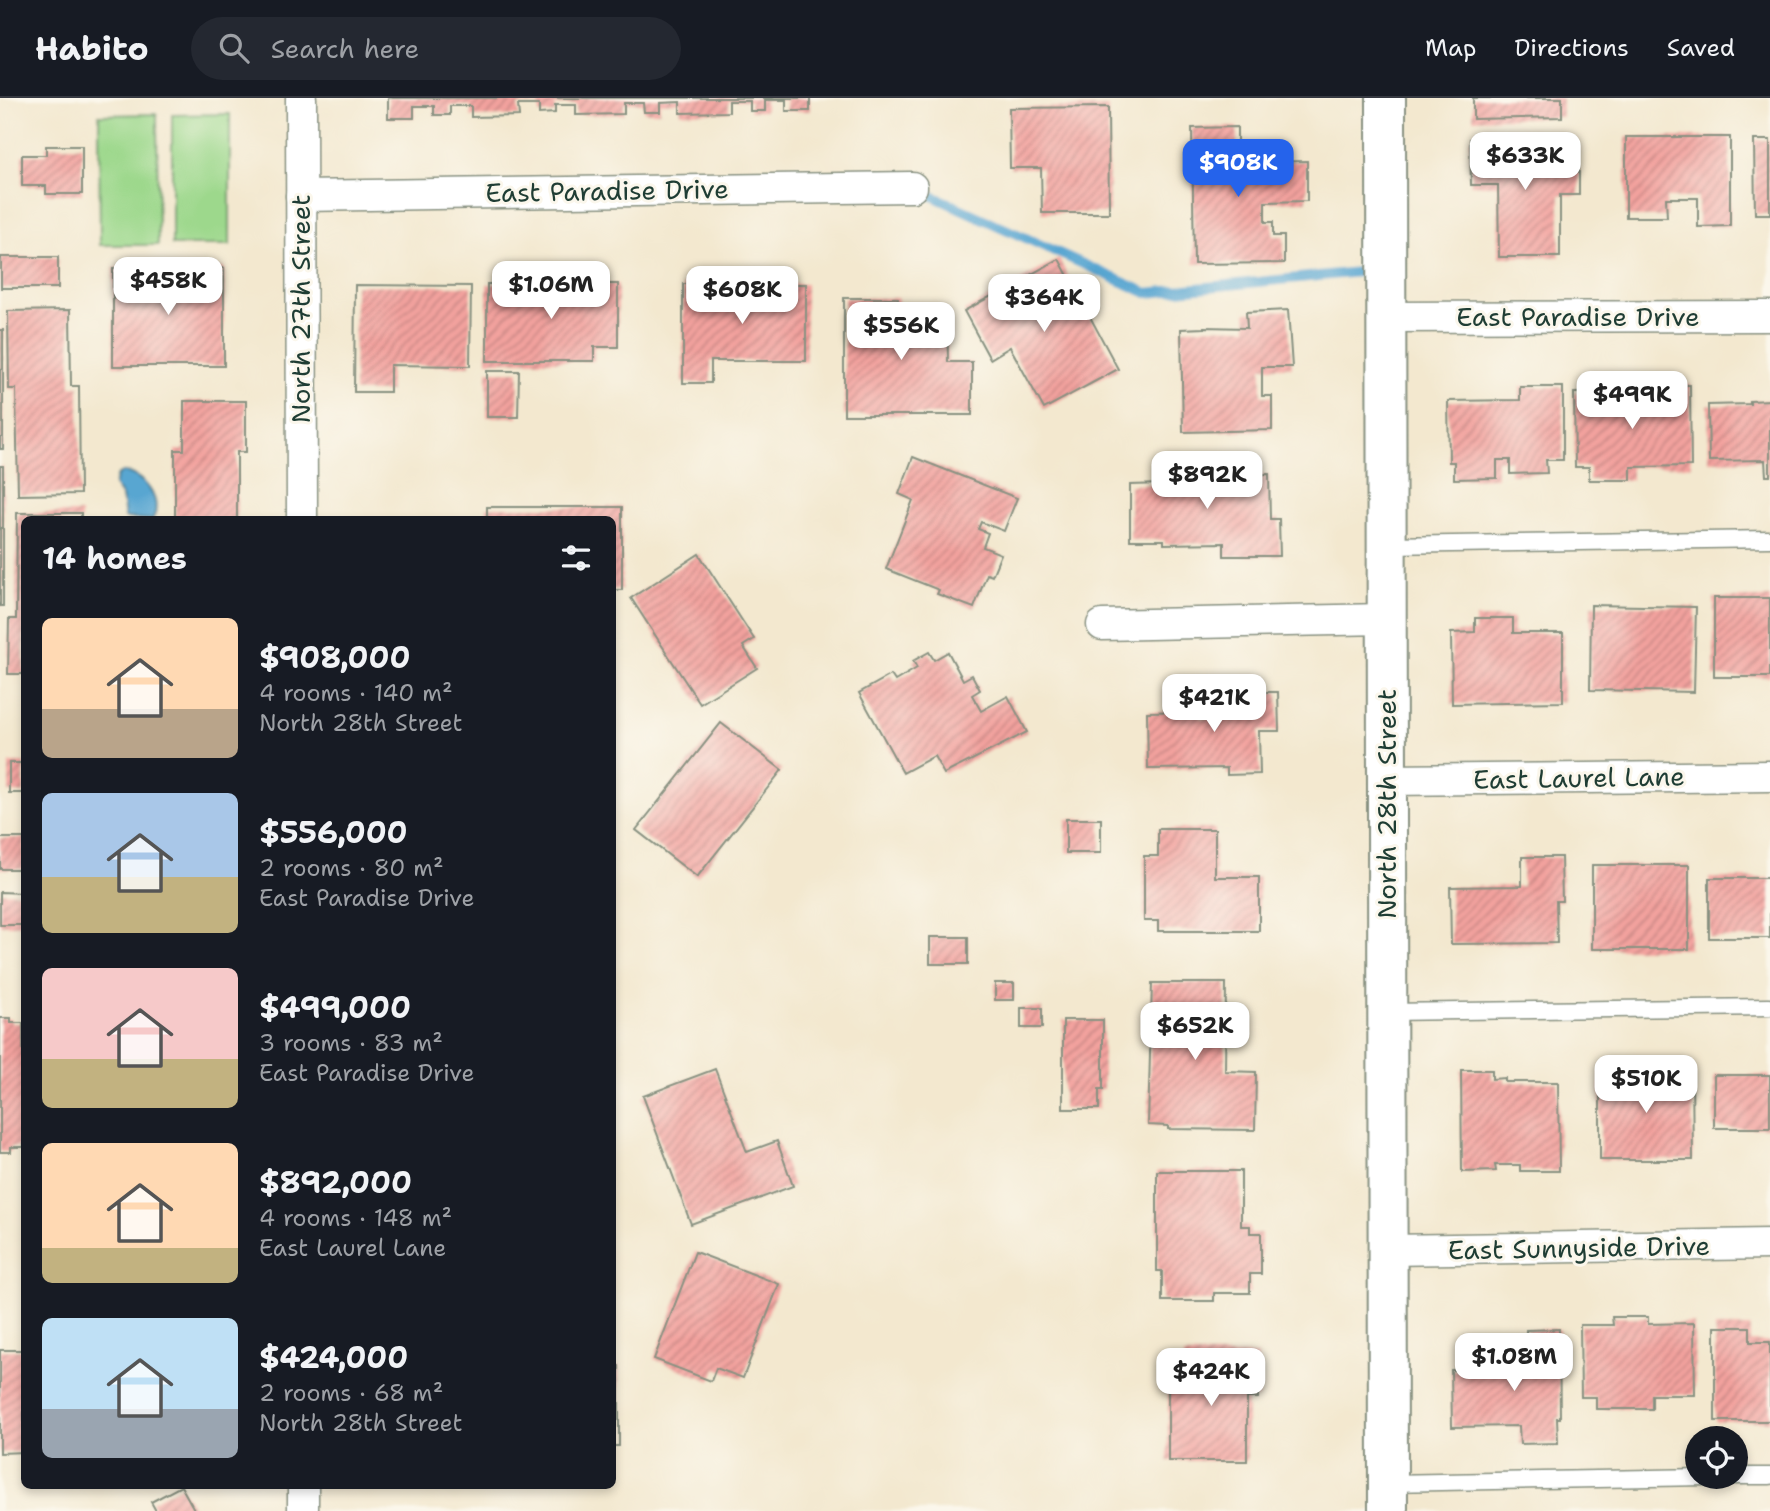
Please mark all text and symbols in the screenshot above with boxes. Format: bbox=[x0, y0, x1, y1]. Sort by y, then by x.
search box bbox=[191, 17, 681, 80]
text: Habito bbox=[35, 26, 149, 71]
icon: search bbox=[215, 29, 253, 67]
text: Search here bbox=[271, 31, 419, 66]
text: Map bbox=[1425, 32, 1476, 64]
text: Directions bbox=[1514, 32, 1629, 64]
text: Saved bbox=[1667, 32, 1735, 64]
pin: $633K bbox=[1476, 132, 1574, 192]
pin: $908K bbox=[1189, 140, 1287, 199]
text: $633K bbox=[1486, 140, 1564, 170]
text: $908K bbox=[1199, 147, 1277, 177]
street label: East Paradise Drive bbox=[485, 171, 729, 210]
street label: North 27th Street bbox=[283, 194, 318, 424]
pin: $458K bbox=[119, 258, 217, 317]
pin: $1.06M bbox=[494, 262, 608, 321]
text: $458K bbox=[129, 265, 207, 295]
pin: $608K bbox=[693, 266, 791, 326]
text: $1.06M bbox=[508, 269, 594, 299]
text: $608K bbox=[702, 274, 782, 304]
pin: $364K bbox=[995, 274, 1093, 334]
text: $364K bbox=[1004, 282, 1084, 312]
street label: East Paradise Drive bbox=[1456, 299, 1700, 334]
pin: $556K bbox=[852, 302, 950, 362]
text: $556K bbox=[863, 310, 939, 340]
pin: $499K bbox=[1583, 372, 1681, 431]
text: $499K bbox=[1593, 379, 1671, 409]
pin: $892K bbox=[1158, 452, 1256, 511]
text: $892K bbox=[1167, 459, 1247, 489]
text: 14 homes bbox=[42, 538, 187, 579]
icon: filters bbox=[557, 539, 595, 577]
text: $908,000 bbox=[259, 637, 411, 678]
icon: home bbox=[98, 646, 182, 730]
pin: $421K bbox=[1165, 674, 1263, 734]
text: 4 rooms · 140 m² bbox=[259, 678, 453, 708]
text: $421K bbox=[1178, 682, 1250, 712]
street label: North 28th Street bbox=[1369, 689, 1404, 919]
text: North 28th Street bbox=[259, 708, 463, 738]
street label: East Laurel Lane bbox=[1473, 758, 1685, 797]
text: $556,000 bbox=[259, 812, 408, 853]
icon: home bbox=[98, 821, 182, 905]
text: 2 rooms · 80 m² bbox=[259, 853, 444, 883]
text: East Paradise Drive bbox=[259, 883, 475, 913]
text: $499,000 bbox=[259, 987, 411, 1028]
icon: home bbox=[98, 996, 182, 1080]
pin: $652K bbox=[1146, 1002, 1244, 1062]
text: $652K bbox=[1156, 1010, 1234, 1040]
text: 3 rooms · 83 m² bbox=[259, 1028, 443, 1058]
pin: $510K bbox=[1597, 1056, 1695, 1115]
text: East Paradise Drive bbox=[259, 1058, 475, 1088]
text: $510K bbox=[1611, 1063, 1681, 1093]
text: $892,000 bbox=[259, 1162, 412, 1203]
icon: home bbox=[98, 1171, 182, 1255]
text: 4 rooms · 148 m² bbox=[259, 1203, 452, 1233]
street label: East Sunnyside Drive bbox=[1448, 1228, 1710, 1267]
text: East Laurel Lane bbox=[259, 1233, 446, 1263]
pin: $1.08M bbox=[1457, 1334, 1571, 1393]
text: $424,000 bbox=[259, 1337, 408, 1378]
text: $1.08M bbox=[1471, 1341, 1557, 1371]
icon: home bbox=[98, 1346, 182, 1430]
pin: $424K bbox=[1162, 1348, 1260, 1408]
text: $424K bbox=[1172, 1356, 1250, 1386]
text: 2 rooms · 68 m² bbox=[259, 1378, 443, 1408]
text: North 28th Street bbox=[259, 1408, 463, 1438]
map controls bbox=[1685, 1426, 1748, 1489]
button: locate bbox=[1685, 1426, 1748, 1489]

